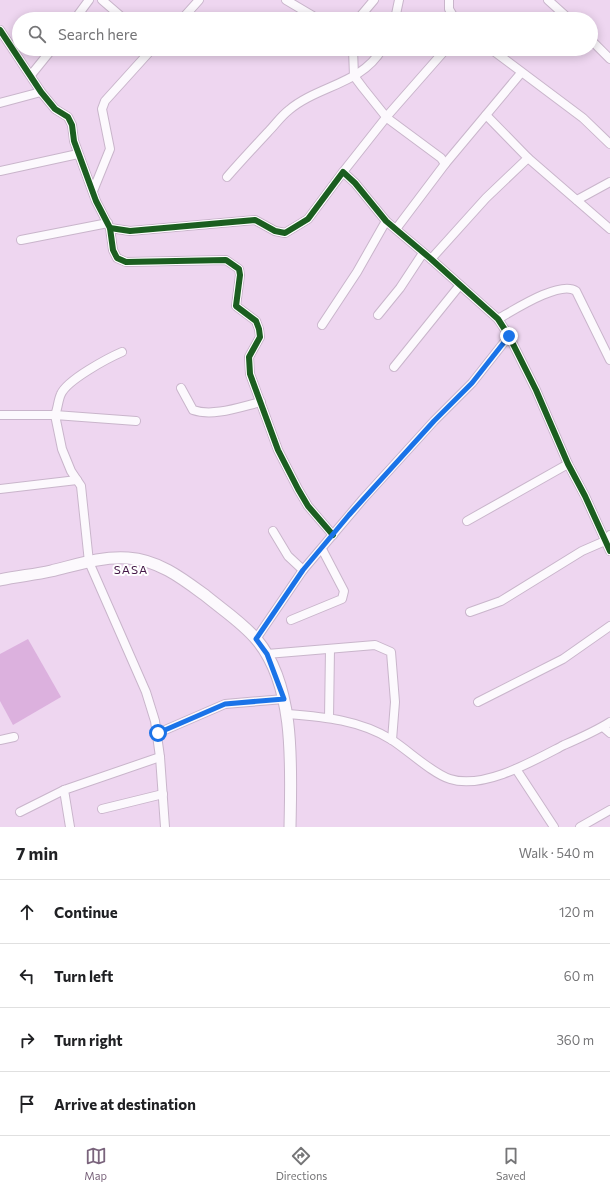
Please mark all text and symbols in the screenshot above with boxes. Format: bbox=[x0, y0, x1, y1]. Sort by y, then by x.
search box bbox=[12, 12, 598, 56]
icon: search bbox=[26, 23, 48, 45]
text: Search here bbox=[58, 25, 137, 43]
route end bbox=[500, 327, 518, 345]
district label: SASA bbox=[114, 562, 148, 576]
route start bbox=[149, 724, 167, 742]
text: 7 min bbox=[16, 843, 58, 864]
text: Walk · 540 m bbox=[519, 845, 594, 861]
icon: ahead bbox=[16, 901, 38, 923]
text: Continue bbox=[54, 903, 118, 921]
text: 120 m bbox=[559, 904, 594, 920]
icon: left bbox=[16, 965, 38, 987]
text: Turn left bbox=[54, 967, 113, 985]
text: 60 m bbox=[564, 968, 594, 984]
icon: right bbox=[16, 1029, 38, 1051]
text: Turn right bbox=[54, 1031, 123, 1049]
text: 360 m bbox=[556, 1032, 594, 1048]
icon: arrive bbox=[16, 1093, 38, 1115]
text: Arrive at destination bbox=[54, 1095, 196, 1113]
tab: Map bbox=[84, 1145, 107, 1182]
tab: Directions bbox=[276, 1145, 327, 1182]
tab: Saved bbox=[496, 1145, 526, 1182]

